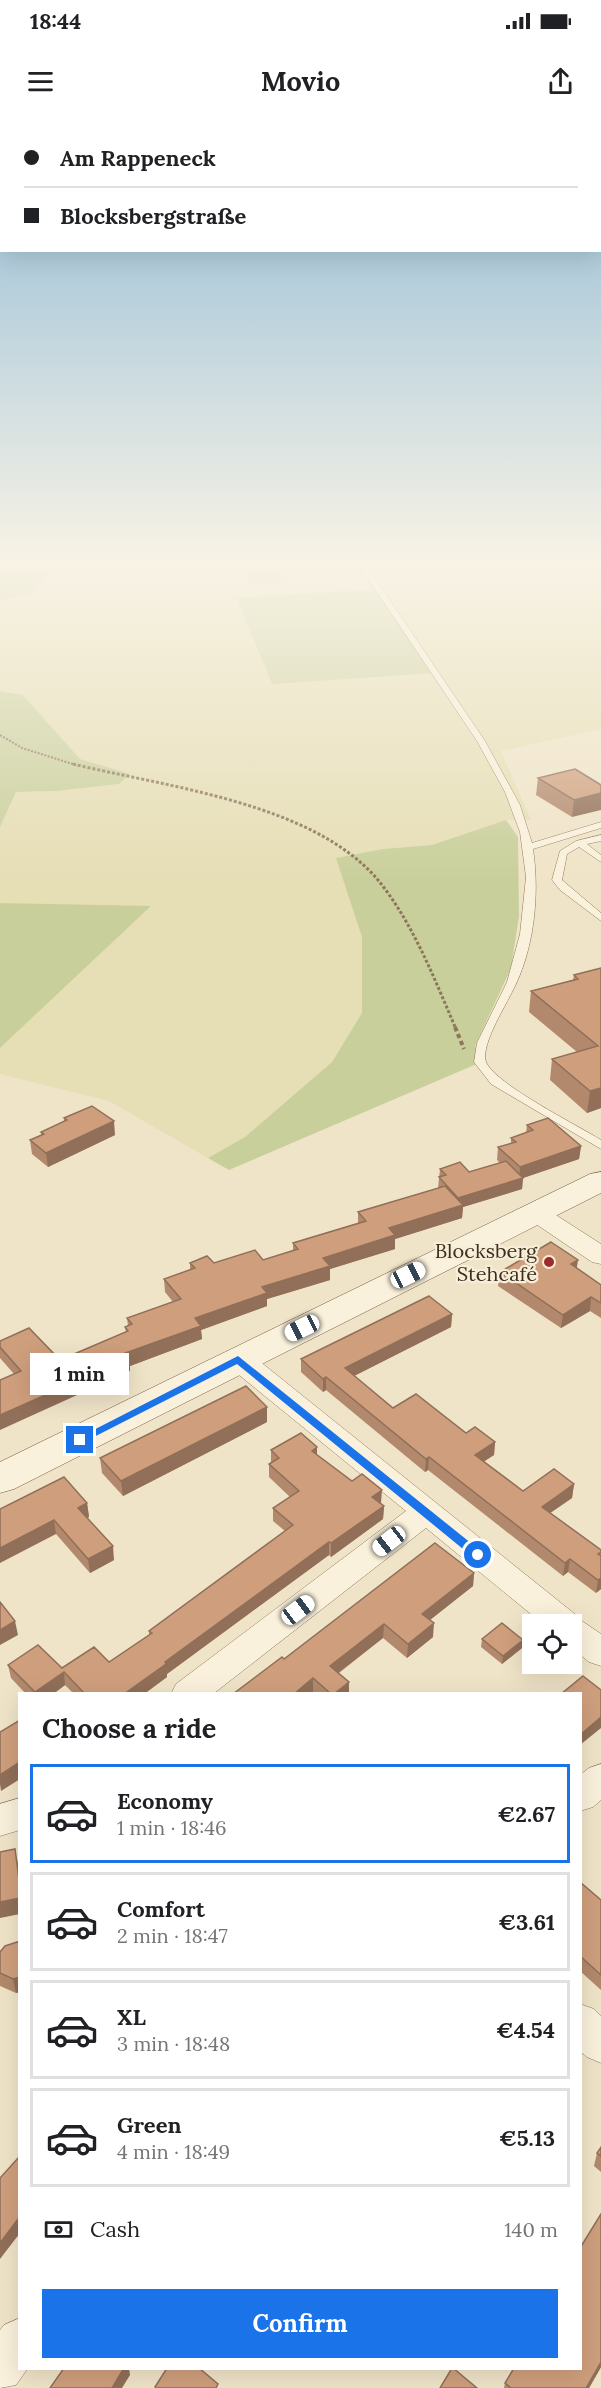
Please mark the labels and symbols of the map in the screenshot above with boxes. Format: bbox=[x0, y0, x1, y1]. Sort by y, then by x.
place label: Blocksberg Stehcafé bbox=[435, 1238, 538, 1286]
marker: Blocksberg Stehcafé bbox=[542, 1255, 556, 1269]
car bbox=[388, 1259, 428, 1291]
car bbox=[282, 1312, 322, 1344]
callout: 1 min bbox=[31, 1353, 130, 1395]
route end bbox=[66, 1426, 93, 1453]
car bbox=[369, 1523, 409, 1559]
route start bbox=[464, 1541, 491, 1568]
car bbox=[278, 1592, 318, 1628]

